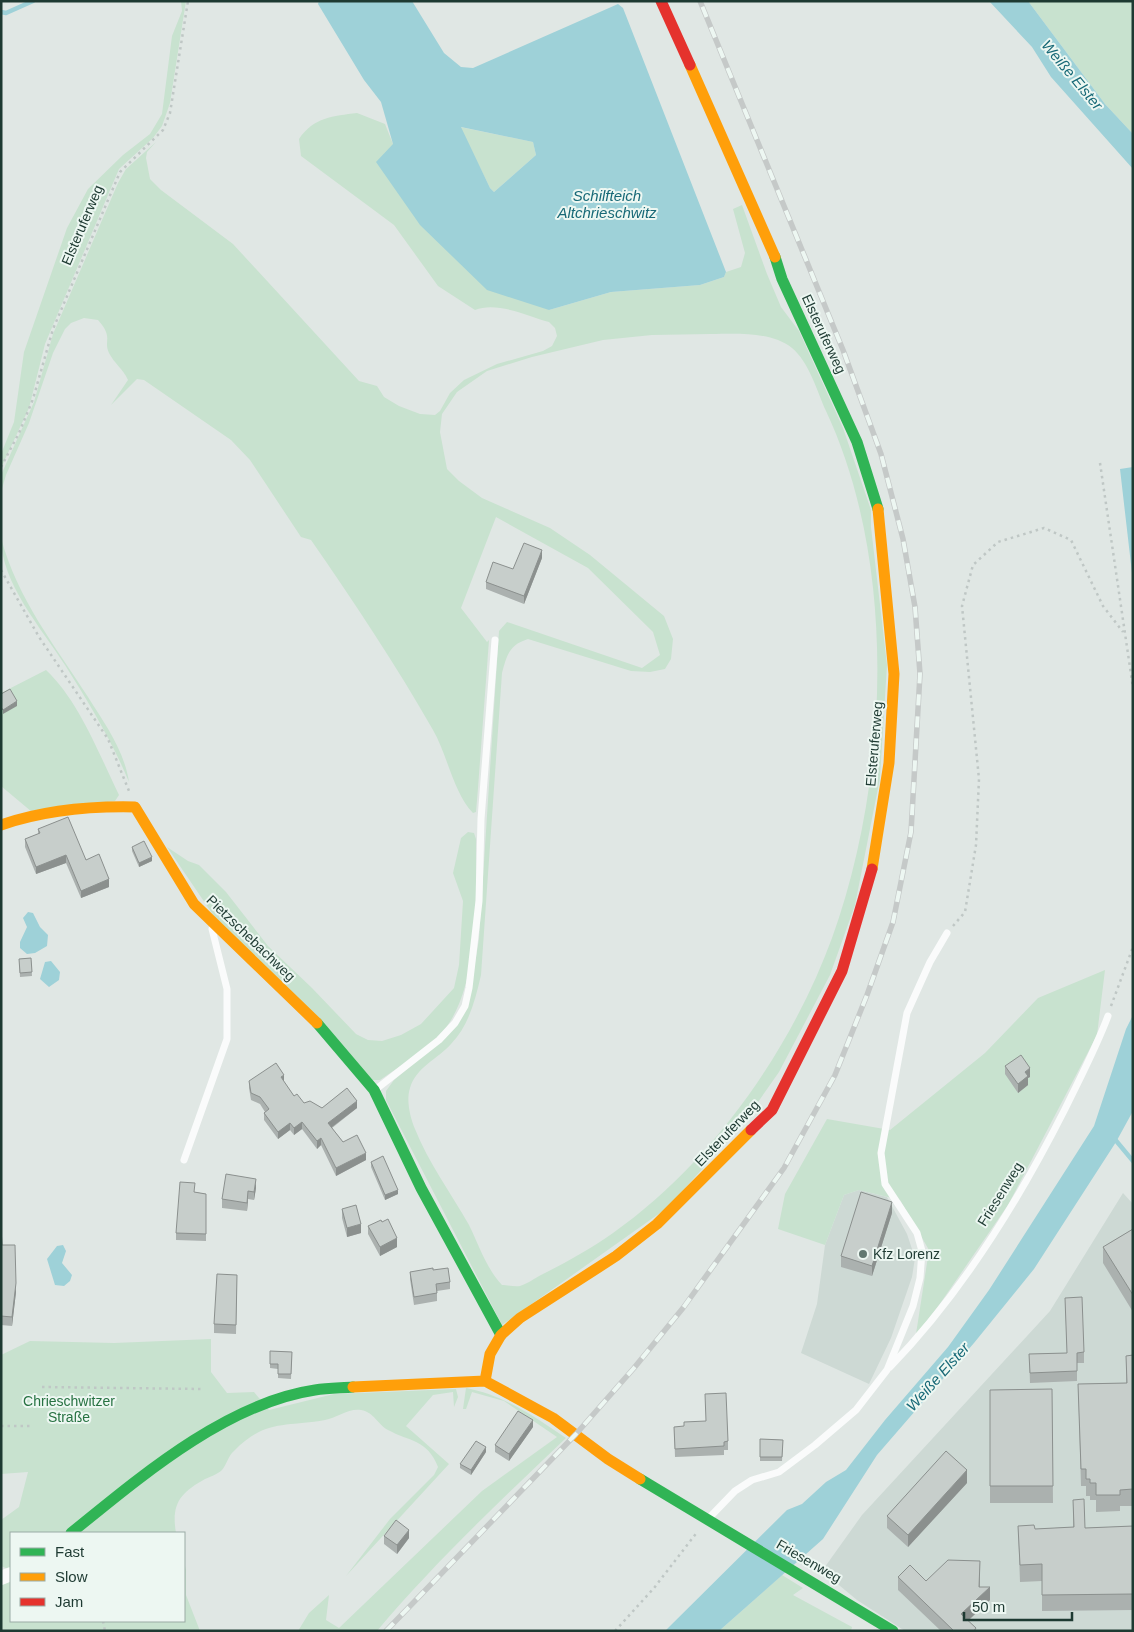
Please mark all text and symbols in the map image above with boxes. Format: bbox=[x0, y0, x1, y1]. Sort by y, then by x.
water label: Weiße Elster bbox=[1038, 36, 1107, 114]
street label: Elsteruferweg bbox=[58, 182, 106, 268]
water label: Schilfteich Altchrieschwitz bbox=[556, 187, 657, 221]
street label: Elsteruferweg bbox=[799, 292, 849, 376]
street label: Elsteruferweg bbox=[862, 701, 886, 787]
street label: Pietzschebachweg bbox=[203, 892, 299, 984]
street label: Elsteruferweg bbox=[692, 1097, 762, 1169]
street label: Friesenweg bbox=[974, 1159, 1026, 1229]
place label: Kfz Lorenz bbox=[873, 1246, 940, 1262]
marker: Kfz Lorenz bbox=[857, 1248, 869, 1260]
water label: Weiße Elster bbox=[903, 1338, 973, 1414]
park label: Chrieschwitzer Straße bbox=[23, 1393, 115, 1425]
legend bbox=[10, 1532, 185, 1622]
street label: Friesenweg bbox=[774, 1536, 844, 1586]
text: Fast bbox=[55, 1543, 85, 1560]
text: Slow bbox=[55, 1568, 88, 1585]
scale bar bbox=[964, 1590, 1072, 1622]
text: Jam bbox=[55, 1593, 83, 1610]
text: 50 m bbox=[972, 1598, 1005, 1615]

